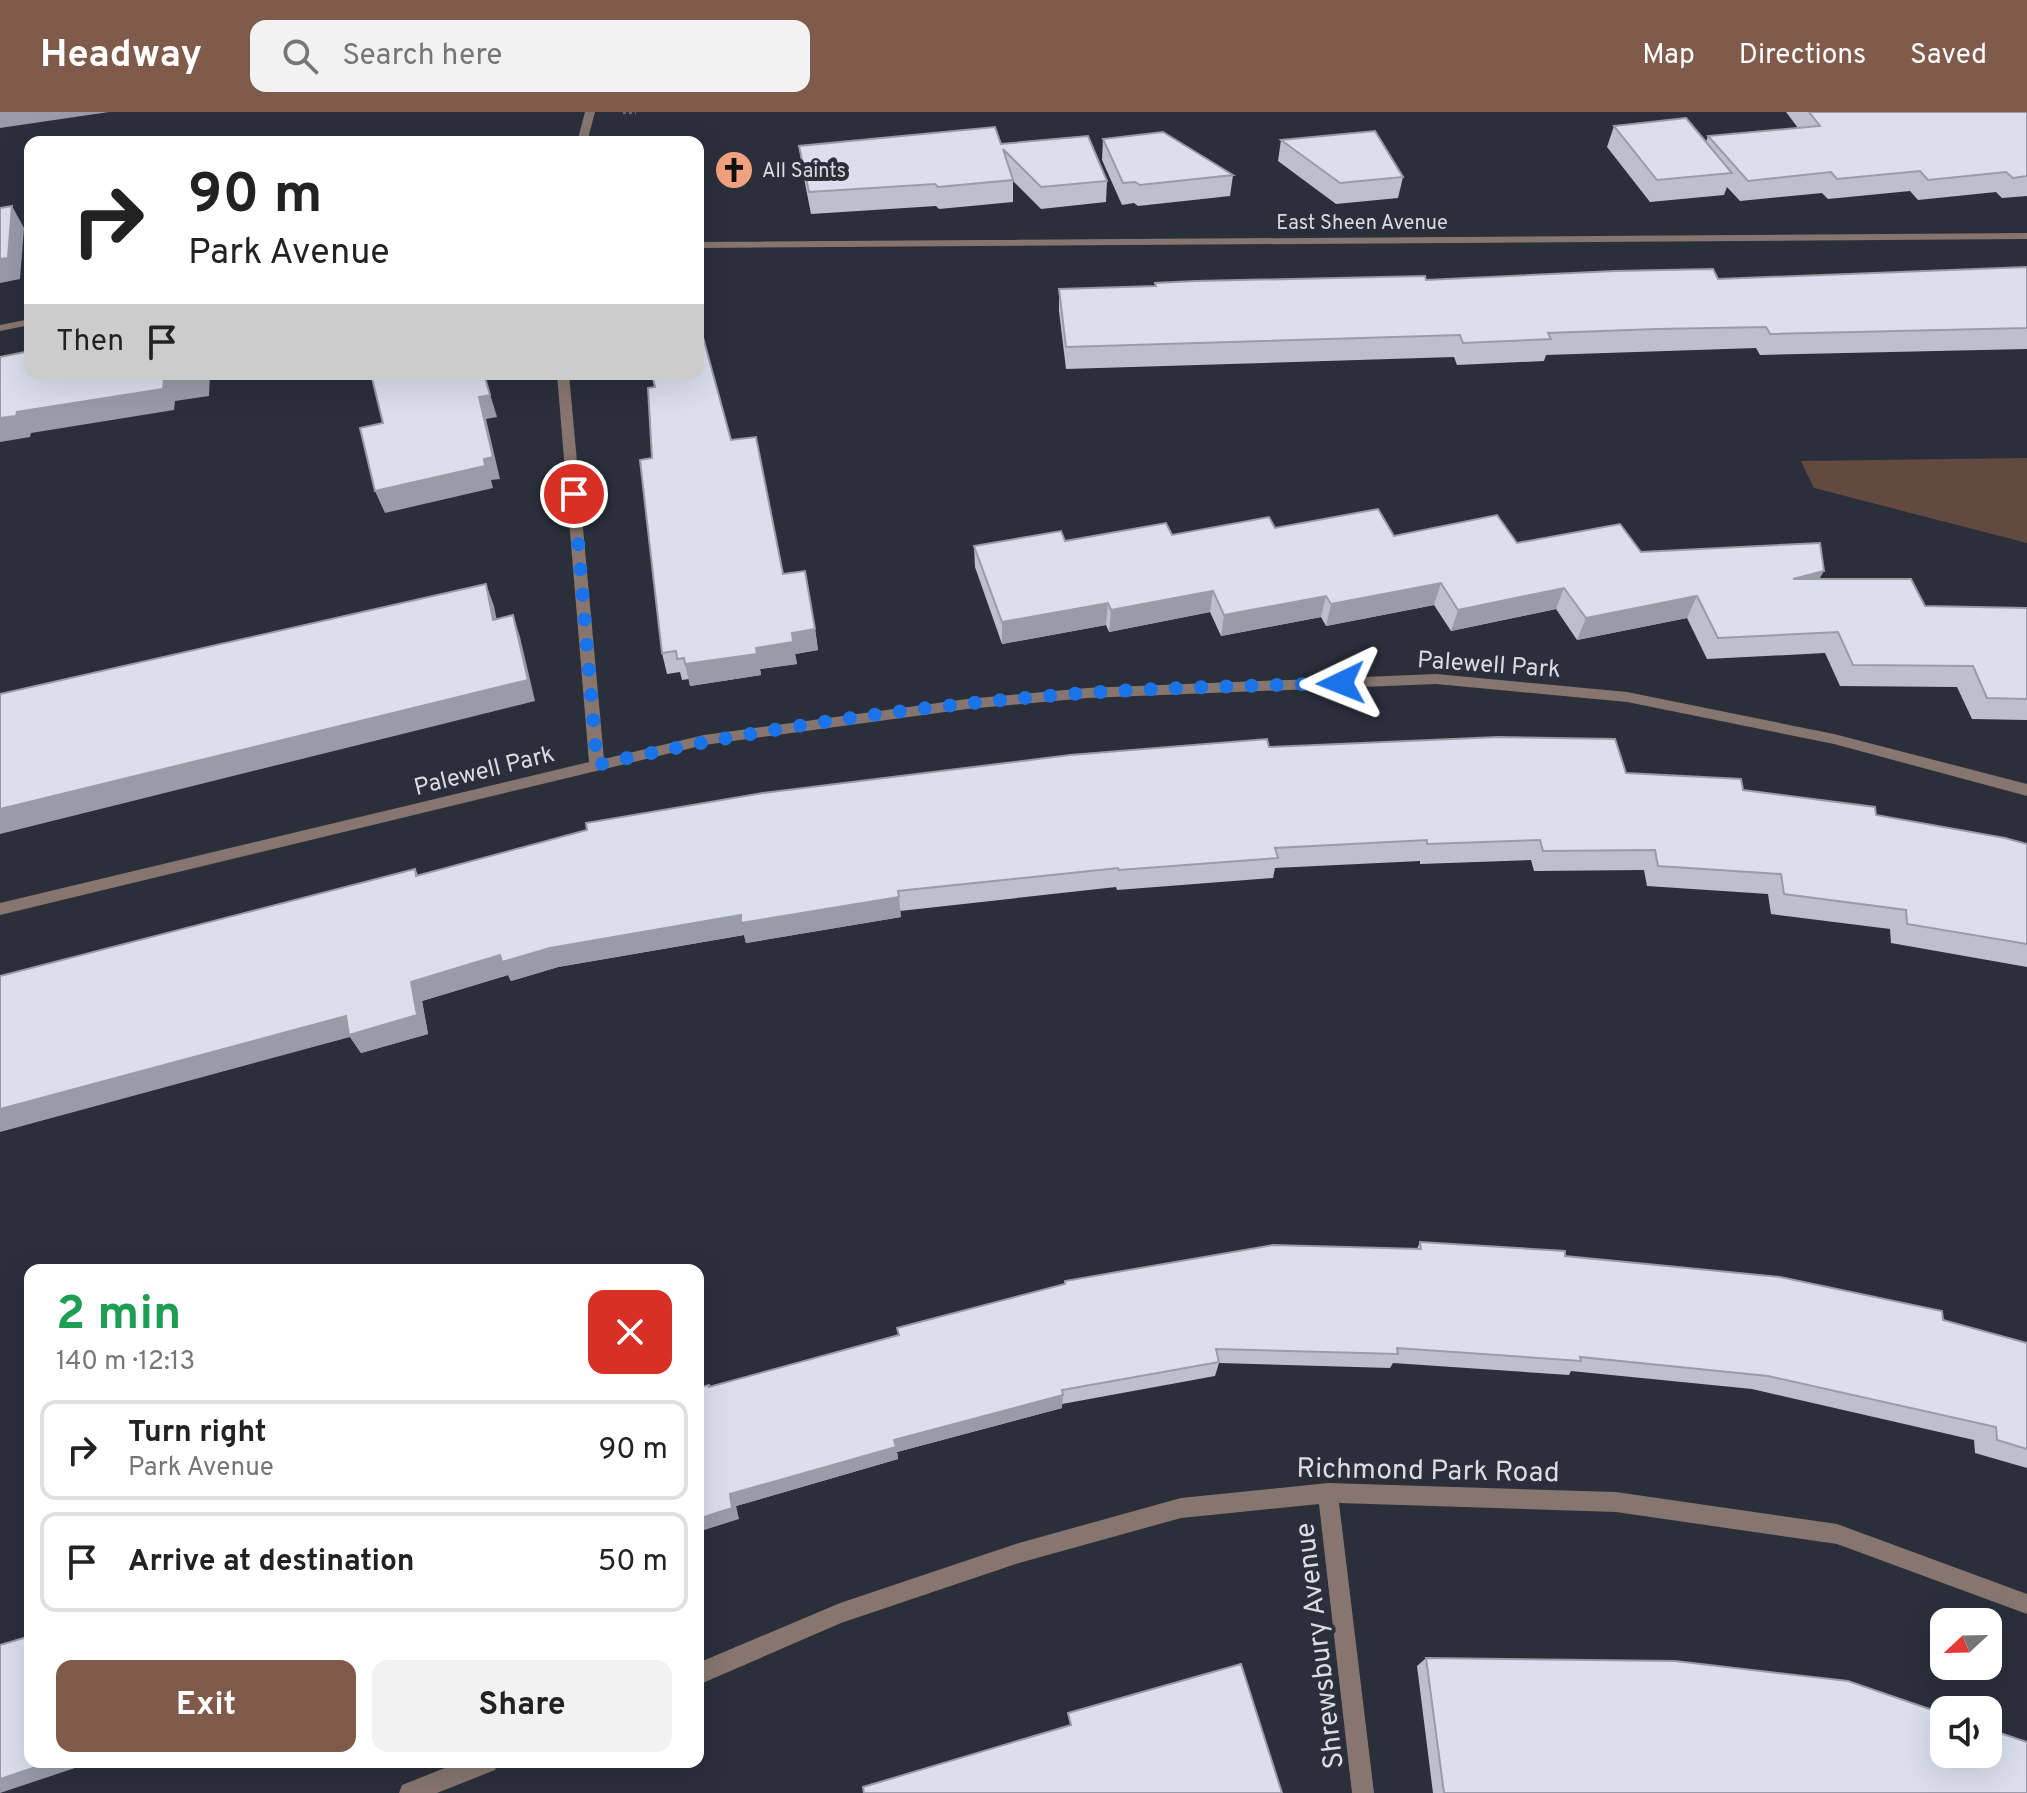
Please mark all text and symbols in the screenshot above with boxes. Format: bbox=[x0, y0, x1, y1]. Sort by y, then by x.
search box bbox=[250, 20, 810, 92]
text: Headway bbox=[40, 32, 202, 81]
icon: search bbox=[278, 34, 322, 78]
text: Search here bbox=[342, 38, 502, 75]
text: Map bbox=[1642, 38, 1695, 74]
text: Directions bbox=[1739, 38, 1866, 74]
text: Saved bbox=[1910, 38, 1987, 74]
church icon: All Saints bbox=[713, 149, 755, 191]
place label: All Saints bbox=[762, 159, 846, 185]
text: 90 m bbox=[188, 162, 323, 232]
icon: right bbox=[56, 168, 160, 272]
street label: East Sheen Avenue bbox=[1276, 211, 1448, 237]
text: Park Avenue bbox=[188, 231, 390, 277]
icon: arrive bbox=[140, 320, 184, 364]
text: Then bbox=[56, 324, 124, 361]
pin bbox=[540, 460, 608, 528]
icon: arrive bbox=[552, 472, 596, 516]
position arrow bbox=[1299, 641, 1383, 725]
street label: Palewell Park bbox=[1416, 646, 1562, 686]
street label: Palewell Park bbox=[411, 740, 558, 804]
text: 2 min bbox=[56, 1286, 181, 1346]
button: close bbox=[588, 1290, 672, 1374]
text: 140 m · 12:13 bbox=[56, 1346, 195, 1379]
text: Turn right bbox=[128, 1415, 266, 1452]
icon: right bbox=[60, 1428, 104, 1472]
text: 90 m bbox=[599, 1432, 668, 1469]
text: Park Avenue bbox=[128, 1452, 274, 1485]
street label: Richmond Park Road bbox=[1296, 1452, 1560, 1492]
street label: Shrewsbury Avenue bbox=[1288, 1521, 1354, 1771]
icon: arrive bbox=[60, 1540, 104, 1584]
text: Arrive at destination bbox=[128, 1544, 414, 1581]
text: 50 m bbox=[598, 1544, 668, 1581]
north arrow bbox=[1930, 1608, 2002, 1680]
map controls bbox=[1930, 1608, 2002, 1768]
button: Exit bbox=[56, 1660, 356, 1752]
button: Share bbox=[372, 1660, 672, 1752]
button: sound bbox=[1930, 1696, 2002, 1768]

